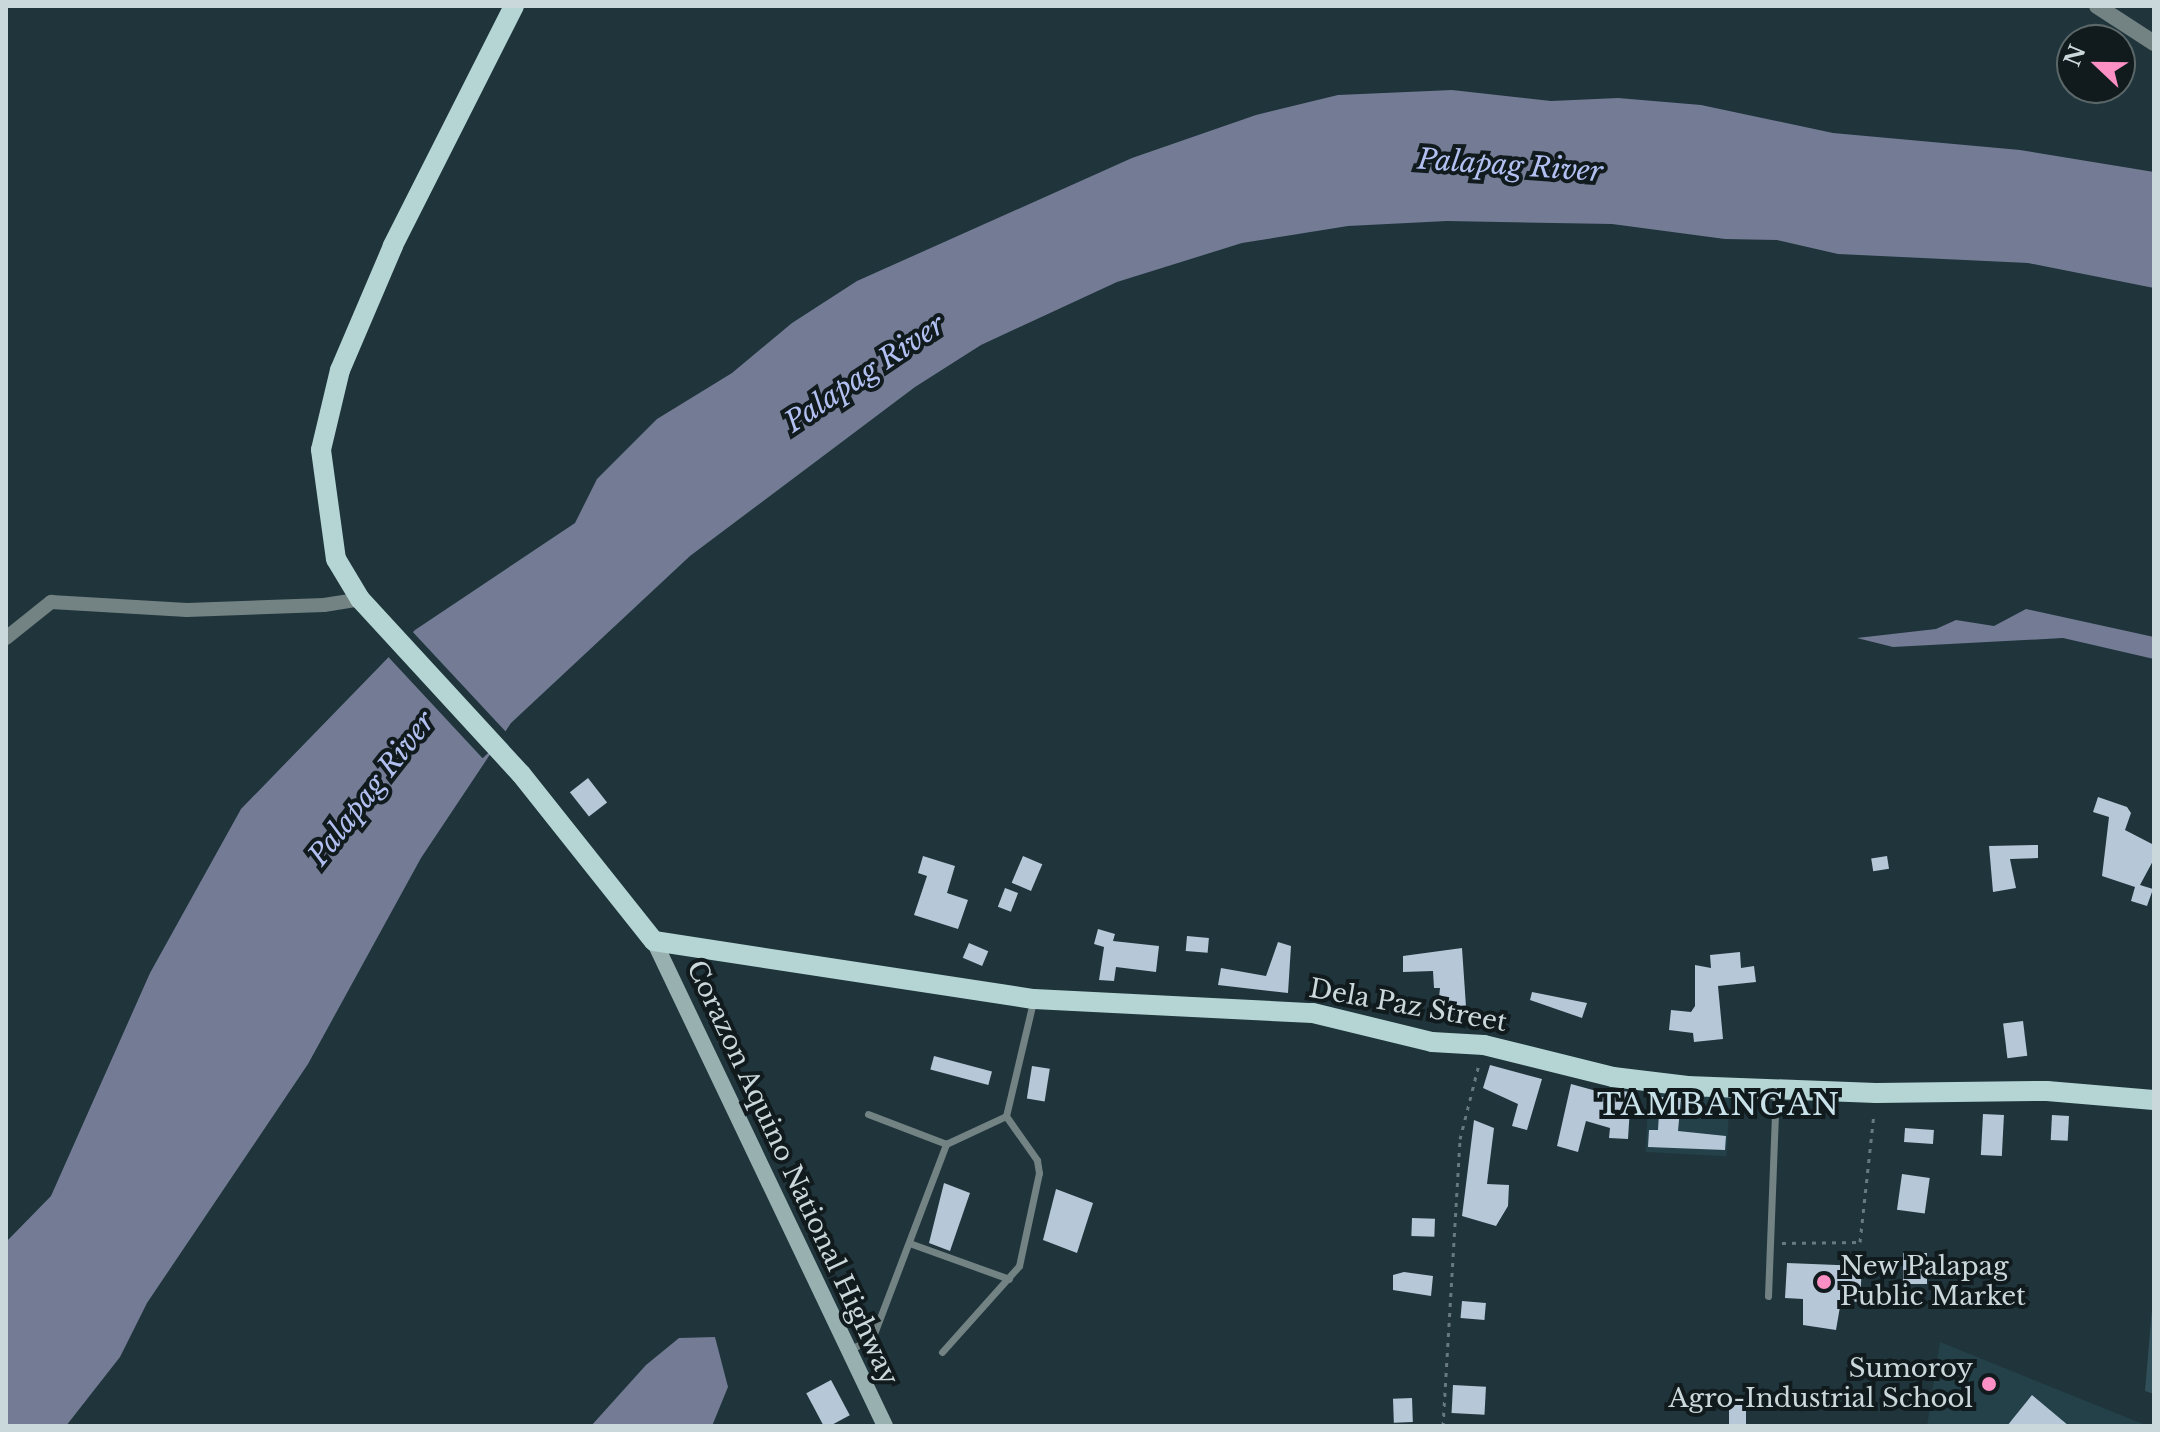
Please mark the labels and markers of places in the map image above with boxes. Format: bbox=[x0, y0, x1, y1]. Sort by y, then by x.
place label: New Palapag Public Market bbox=[1840, 1251, 2026, 1312]
marker: New Palapag Public Market bbox=[1815, 1273, 1833, 1291]
place label: Sumoroy Agro-Industrial School bbox=[1669, 1353, 1973, 1414]
marker: Sumoroy Agro-Industrial School bbox=[1980, 1375, 1998, 1393]

